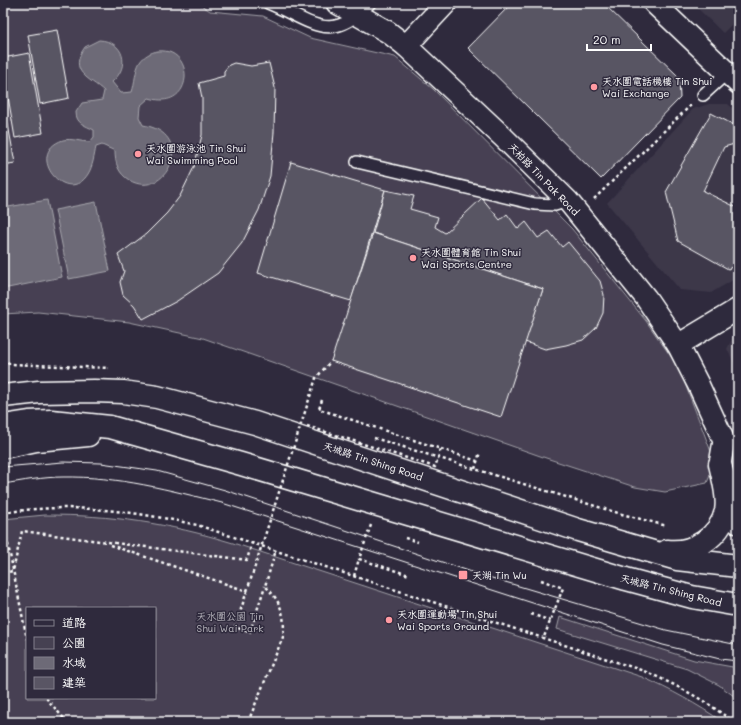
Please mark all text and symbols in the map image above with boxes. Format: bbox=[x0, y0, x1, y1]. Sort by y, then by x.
scale bar bbox=[587, 26, 651, 52]
text: 20 m bbox=[593, 31, 621, 47]
place label: 天水圍電話機樓 Tin Shui Wai Exchange bbox=[602, 74, 712, 100]
marker: 天水圍電話機樓 Tin Shui Wai Exchange bbox=[589, 82, 599, 92]
street label: 天柏路 Tin Pak Road bbox=[506, 139, 582, 219]
place label: 天水圍游泳池 Tin Shui Wai Swimming Pool bbox=[146, 141, 246, 167]
marker: 天水圍游泳池 Tin Shui Wai Swimming Pool bbox=[133, 149, 143, 159]
place label: 天水圍體育館 Tin Shui Wai Sports Centre bbox=[421, 245, 521, 271]
marker: 天水圍體育館 Tin Shui Wai Sports Centre bbox=[408, 253, 418, 263]
street label: 天城路 Tin Shing Road bbox=[321, 438, 425, 484]
place label: 天湖 Tin Wu bbox=[472, 568, 527, 582]
marker: 天湖 Tin Wu bbox=[457, 569, 469, 581]
street label: 天城路 Tin Shing Road bbox=[619, 571, 723, 609]
legend bbox=[26, 607, 156, 699]
place label: 天水圍運動場 Tin Shui Wai Sports Ground bbox=[397, 607, 497, 633]
park label: 天水圍公園 Tin Shui Wai Park bbox=[196, 609, 264, 635]
text: 道路 bbox=[62, 614, 86, 630]
marker: 天水圍運動場 Tin Shui Wai Sports Ground bbox=[384, 615, 394, 625]
text: 公園 bbox=[62, 634, 86, 650]
text: 水域 bbox=[62, 654, 86, 670]
text: 建築 bbox=[62, 674, 86, 690]

